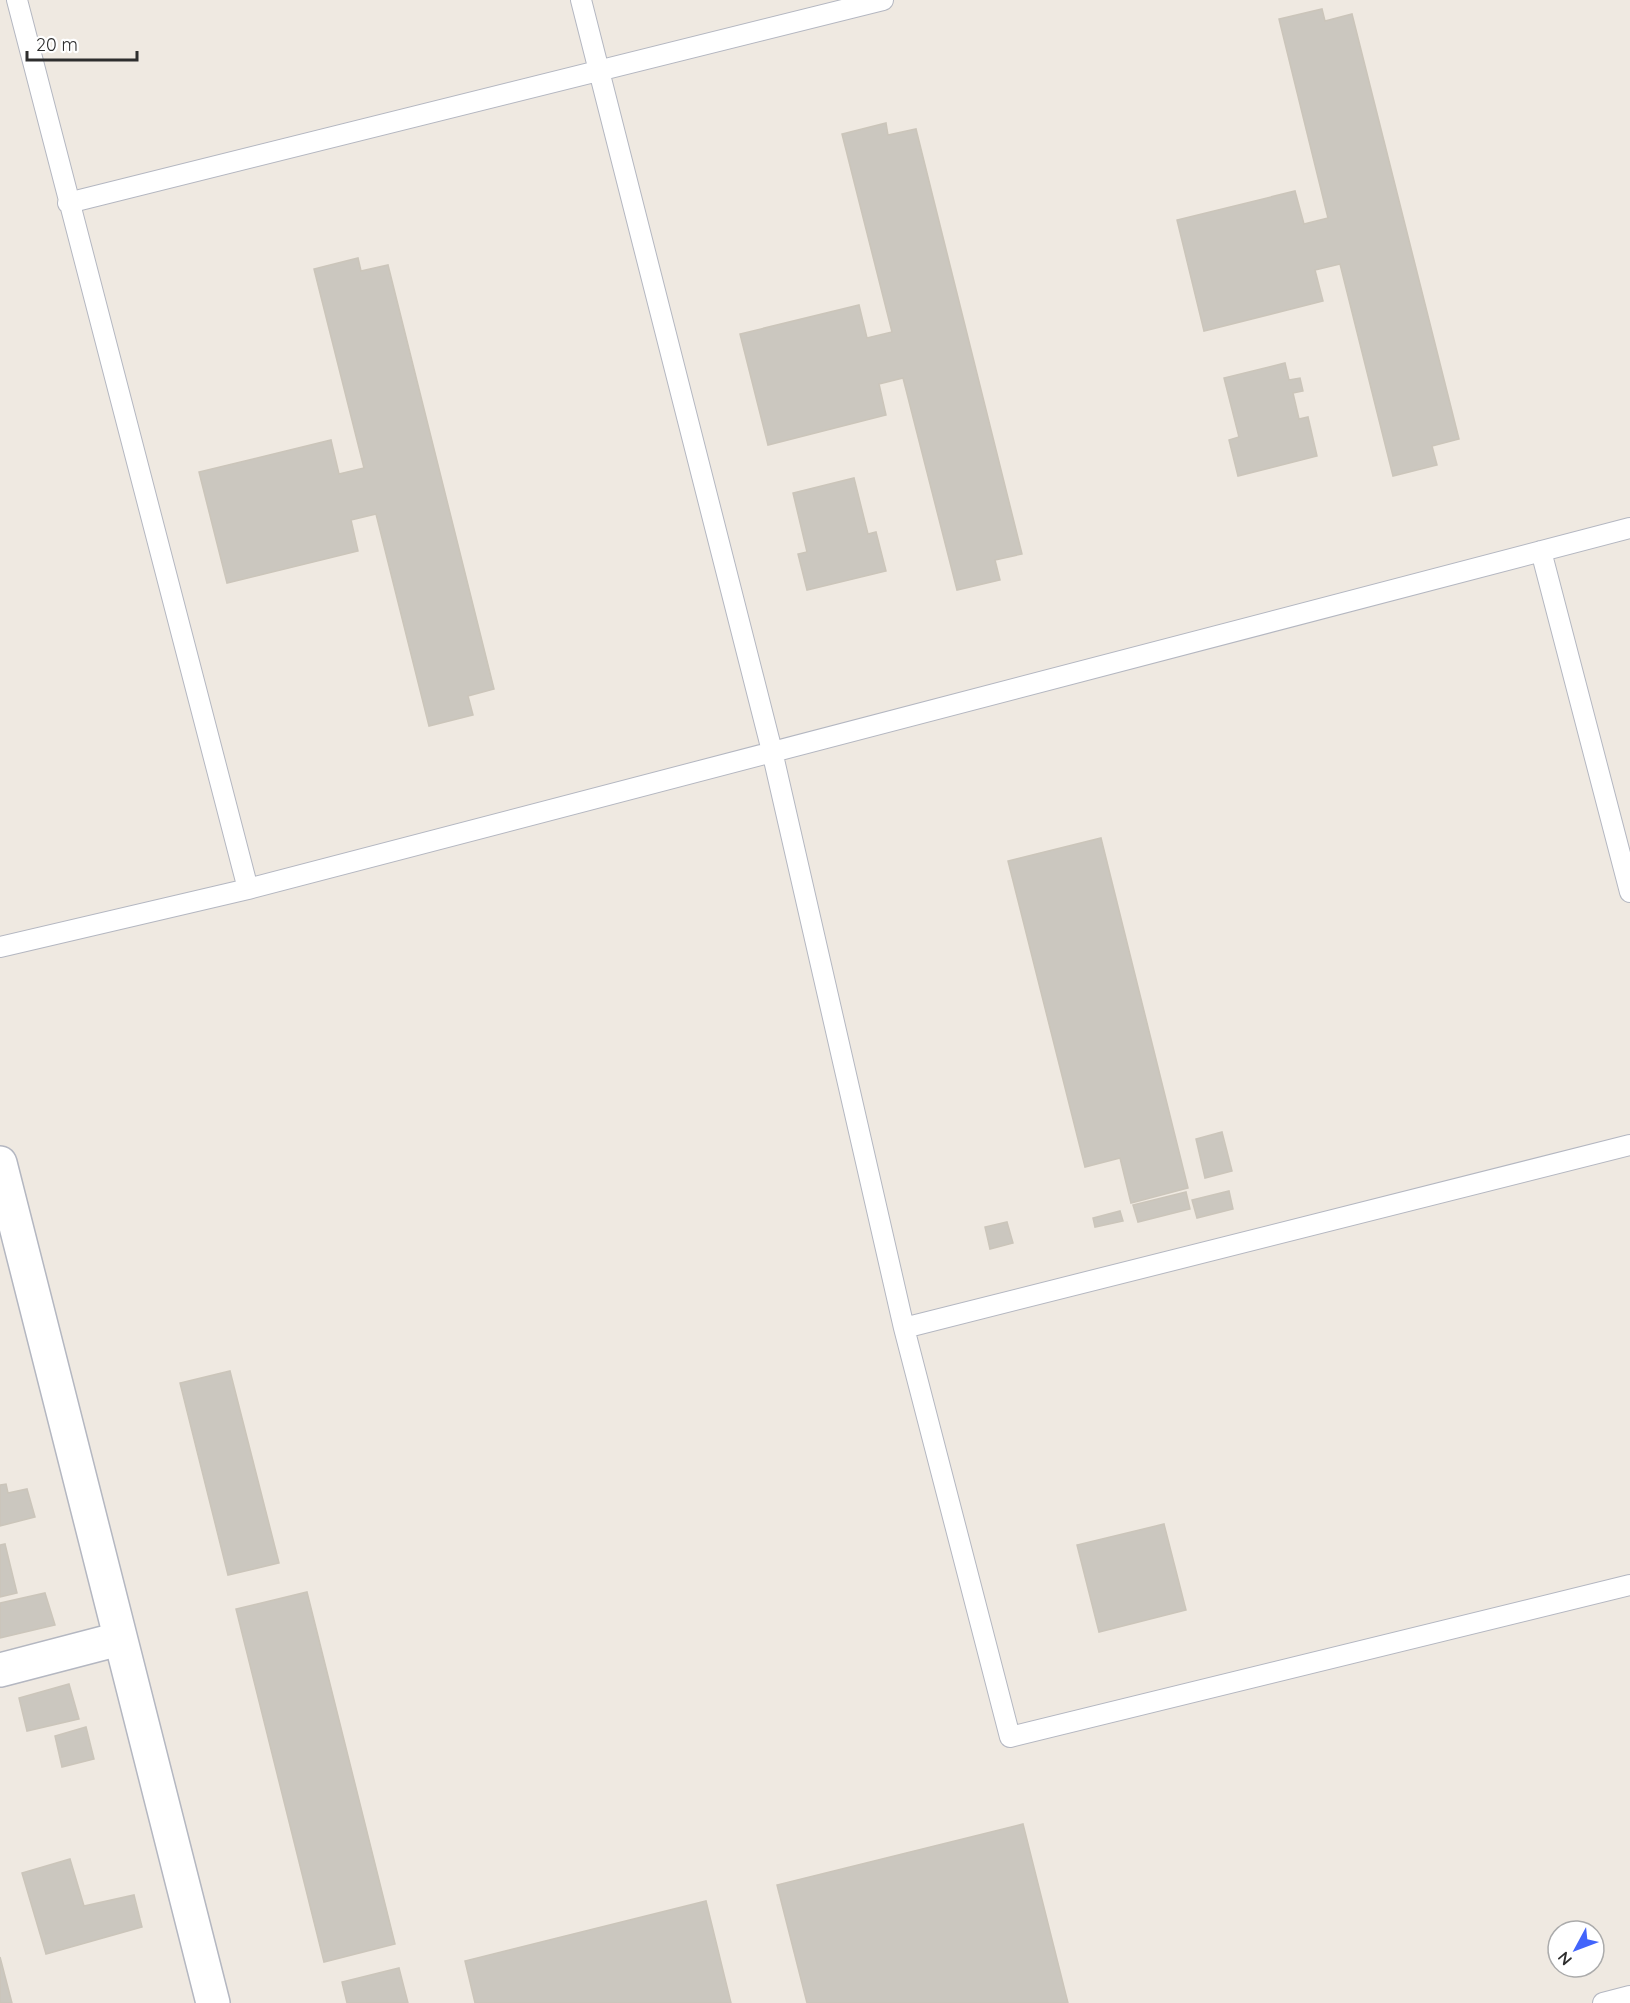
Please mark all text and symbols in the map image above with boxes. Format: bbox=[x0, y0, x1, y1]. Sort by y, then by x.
scale bar bbox=[27, 24, 136, 62]
text: 20 m bbox=[36, 33, 78, 56]
north arrow bbox=[1546, 1919, 1606, 1979]
text: N bbox=[1553, 1948, 1576, 1970]

